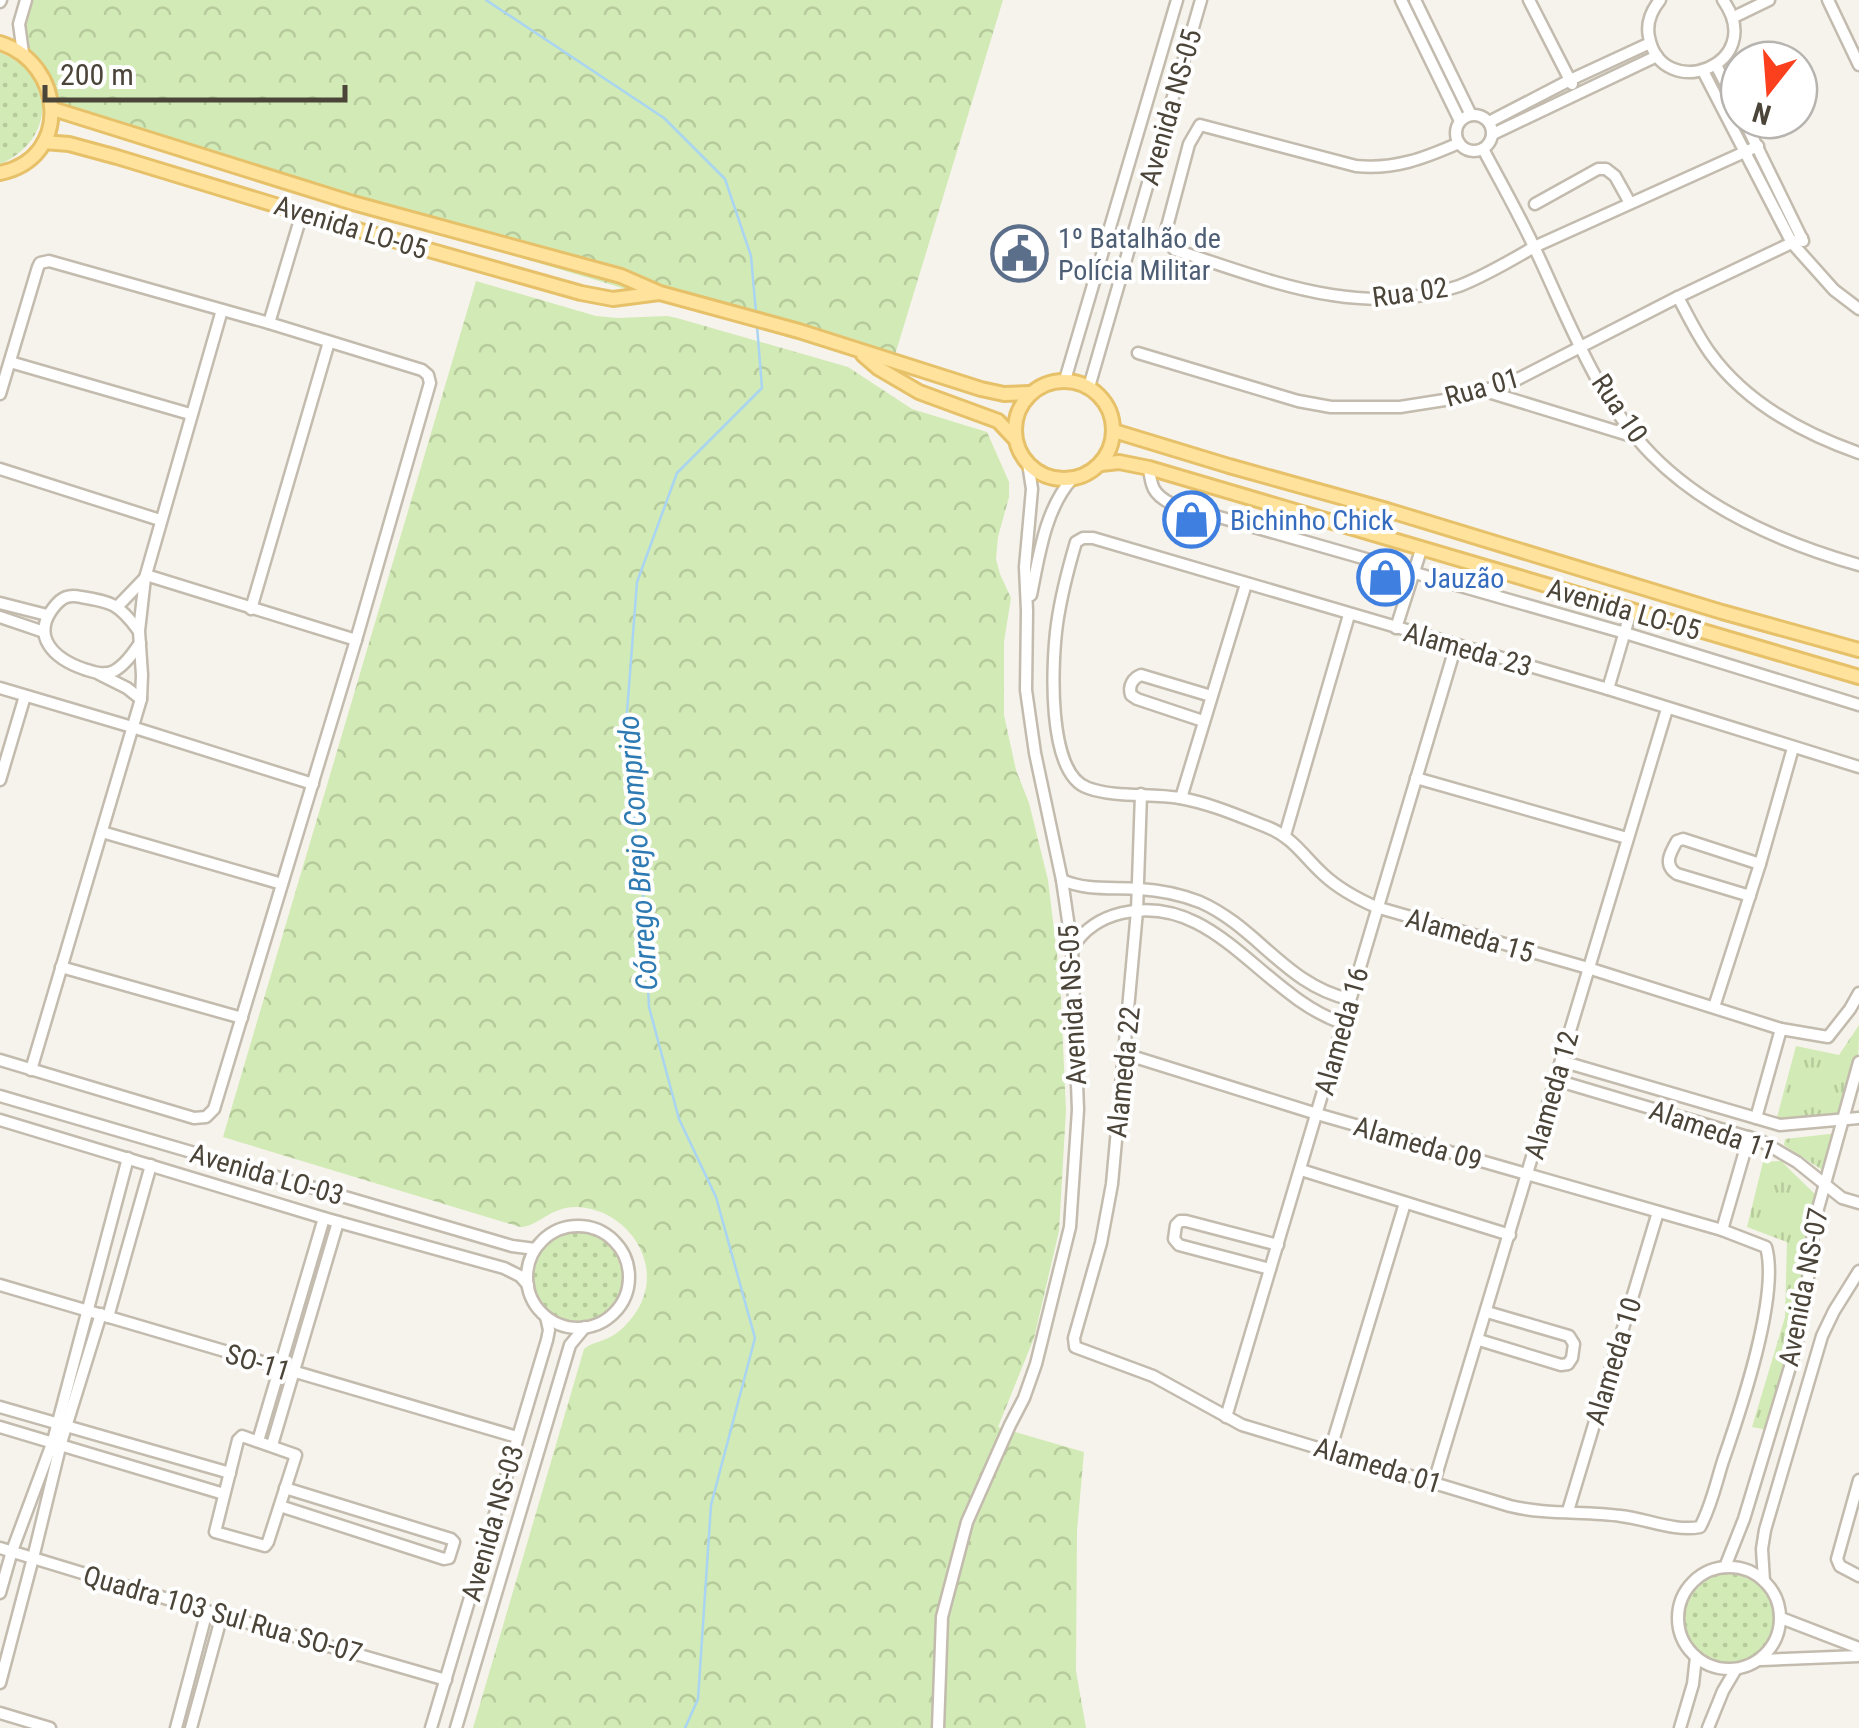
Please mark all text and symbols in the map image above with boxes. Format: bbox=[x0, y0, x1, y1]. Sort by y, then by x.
street label: Avenida NS-05 bbox=[1132, 25, 1208, 189]
scale bar bbox=[45, 40, 345, 102]
north arrow bbox=[1719, 40, 1819, 140]
text: 200 m bbox=[60, 57, 134, 92]
text: N bbox=[1749, 95, 1775, 132]
street label: Avenida LO-05 bbox=[271, 189, 431, 266]
place label: 1º Batalhão de Polícia Militar bbox=[1058, 222, 1221, 287]
public building icon: 1º Batalhão de Polícia Militar bbox=[989, 224, 1049, 284]
street label: Rua 02 bbox=[1370, 271, 1450, 314]
street label: Rua 01 bbox=[1441, 361, 1523, 414]
street label: Rua 10 bbox=[1585, 368, 1654, 449]
shop icon: Bichinho Chick bbox=[1161, 490, 1221, 550]
place label: Bichinho Chick bbox=[1230, 504, 1394, 537]
shop icon: Jauzão bbox=[1355, 548, 1415, 608]
place label: Jauzão bbox=[1424, 562, 1504, 595]
street label: Avenida LO-05 bbox=[1543, 572, 1704, 647]
street label: Alameda 23 bbox=[1400, 615, 1536, 683]
water label: Córrego Brejo Comprido bbox=[610, 714, 665, 992]
street label: Alameda 15 bbox=[1402, 901, 1538, 969]
street label: Avenida NS-05 bbox=[1052, 924, 1093, 1086]
street label: Alameda 16 bbox=[1307, 963, 1375, 1099]
street label: Alameda 22 bbox=[1100, 1005, 1147, 1139]
street label: Alameda 12 bbox=[1517, 1027, 1585, 1163]
street label: Alameda 11 bbox=[1645, 1093, 1780, 1167]
street label: Alameda 09 bbox=[1350, 1109, 1486, 1177]
street label: Avenida LO-03 bbox=[186, 1137, 347, 1212]
street label: Avenida NS-07 bbox=[1772, 1205, 1835, 1369]
street label: Alameda 10 bbox=[1578, 1293, 1648, 1429]
street label: SO-11 bbox=[221, 1337, 294, 1388]
street label: Alameda 01 bbox=[1310, 1430, 1446, 1500]
street label: Avenida NS-03 bbox=[454, 1441, 530, 1605]
street label: Quadra 103 Sul Rua SO-07 bbox=[80, 1559, 366, 1670]

